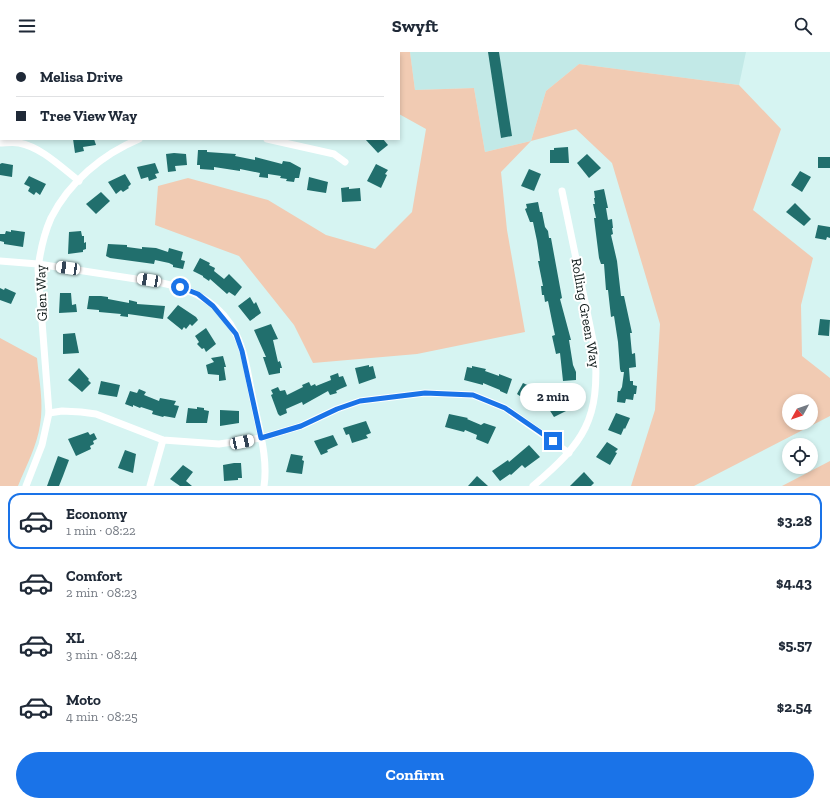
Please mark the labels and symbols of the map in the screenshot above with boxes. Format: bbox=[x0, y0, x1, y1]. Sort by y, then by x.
street label: Rolling Green Way bbox=[567, 257, 604, 370]
car bbox=[55, 260, 81, 276]
street label: Glen Way bbox=[32, 263, 51, 322]
car bbox=[136, 272, 162, 288]
route start bbox=[171, 278, 189, 296]
callout: 2 min bbox=[520, 383, 586, 411]
north arrow bbox=[782, 394, 818, 430]
route end bbox=[544, 432, 562, 450]
car bbox=[229, 434, 255, 450]

